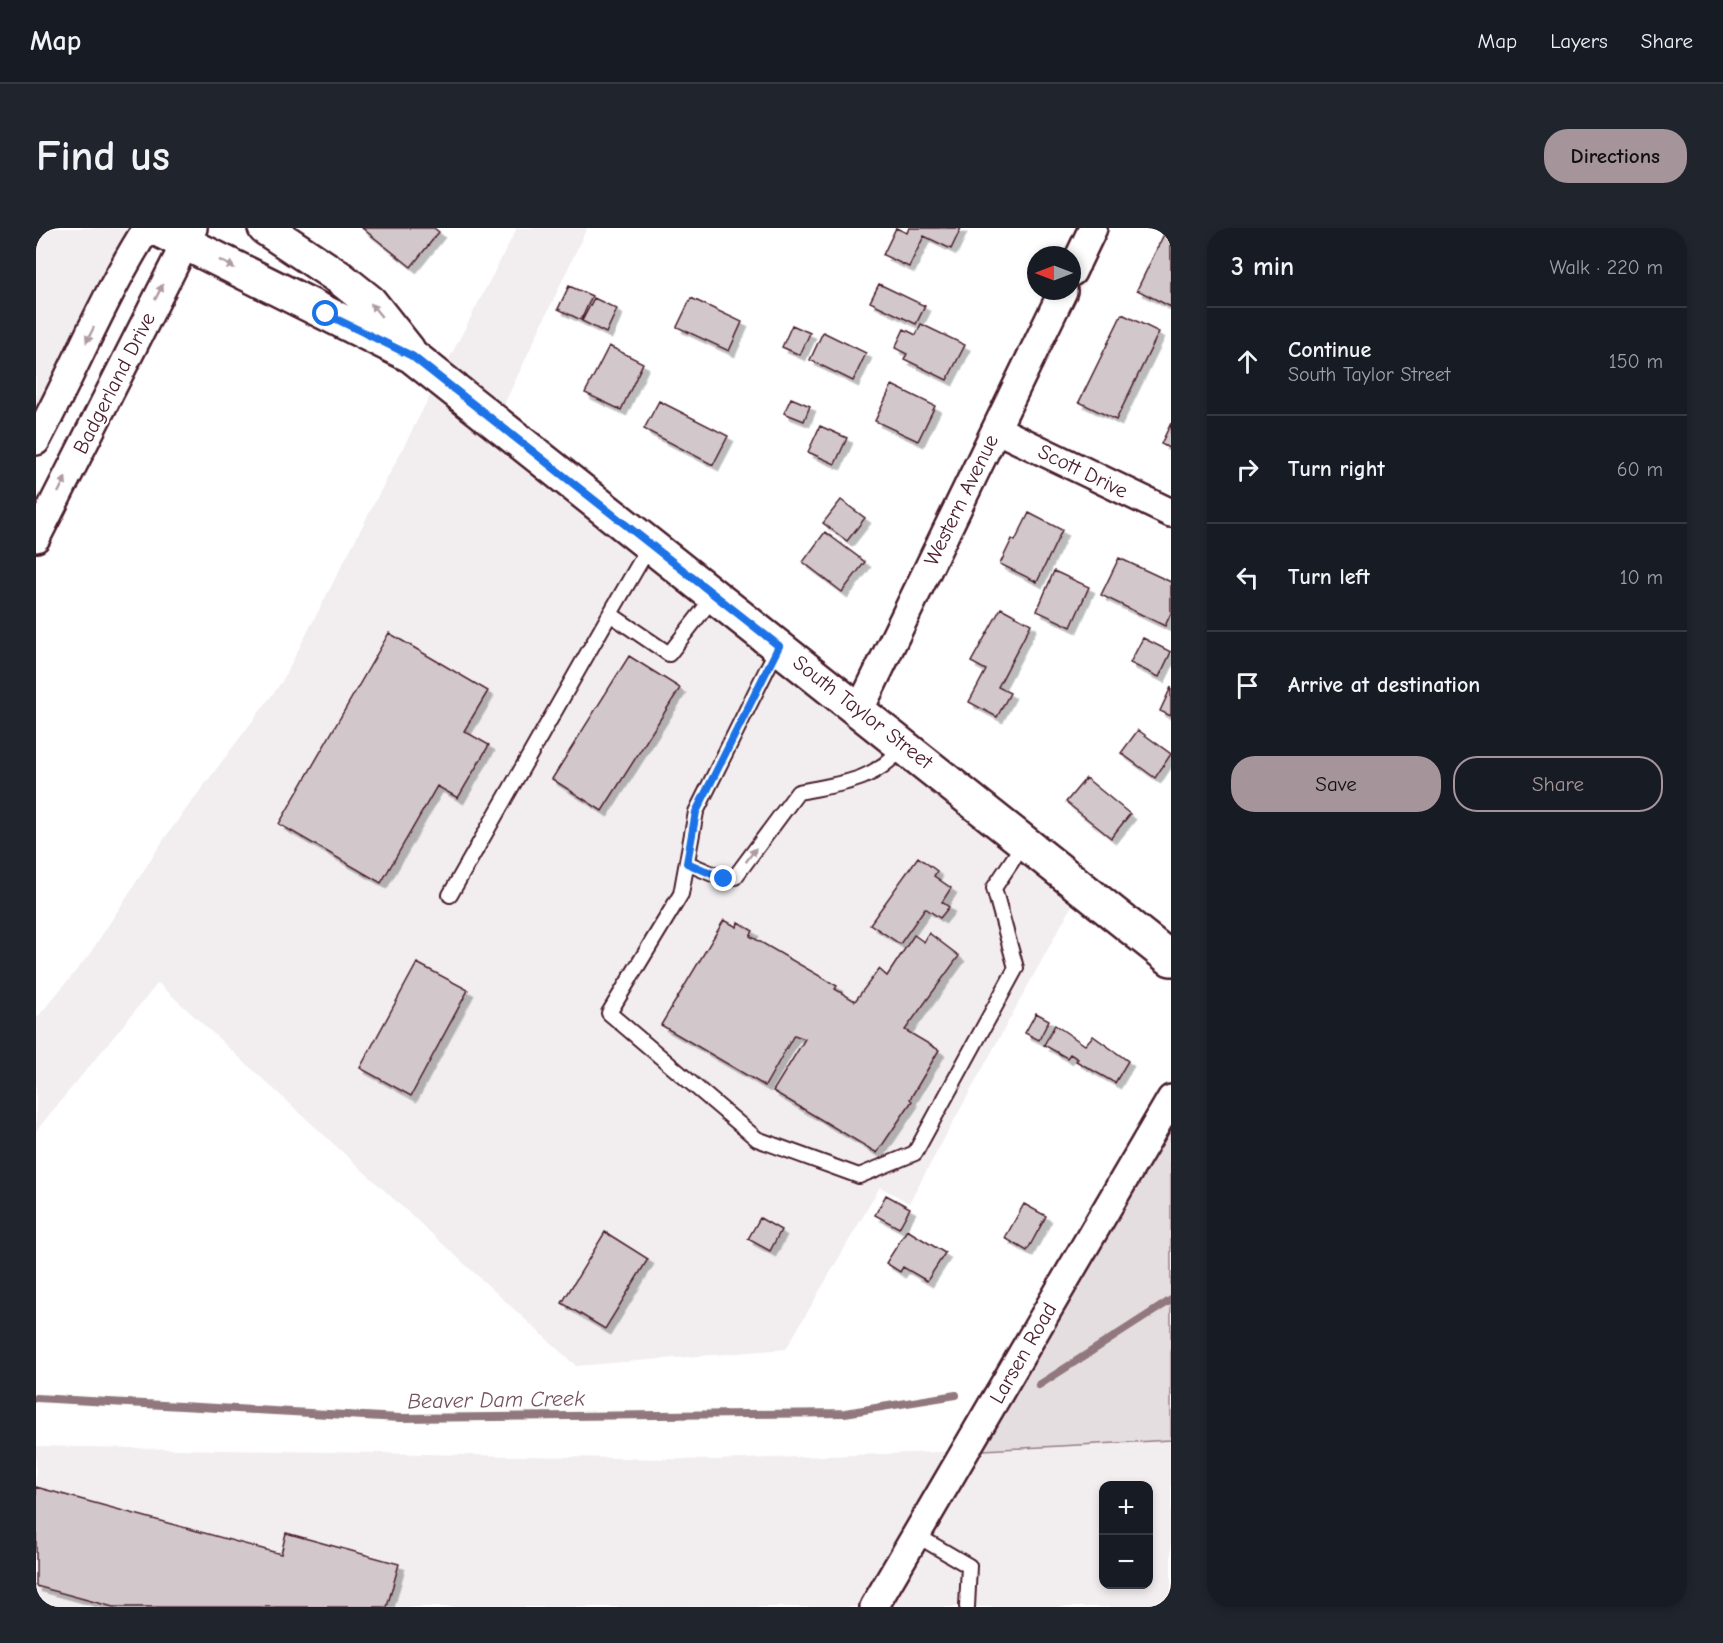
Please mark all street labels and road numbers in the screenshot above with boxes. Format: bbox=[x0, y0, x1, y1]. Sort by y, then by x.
street label: Badgerland Drive bbox=[68, 308, 160, 458]
street label: Western Avenue bbox=[919, 431, 1003, 569]
street label: Scott Drive bbox=[1034, 439, 1132, 503]
street label: South Taylor Street bbox=[788, 650, 938, 775]
street label: Larsen Road bbox=[984, 1298, 1062, 1408]

